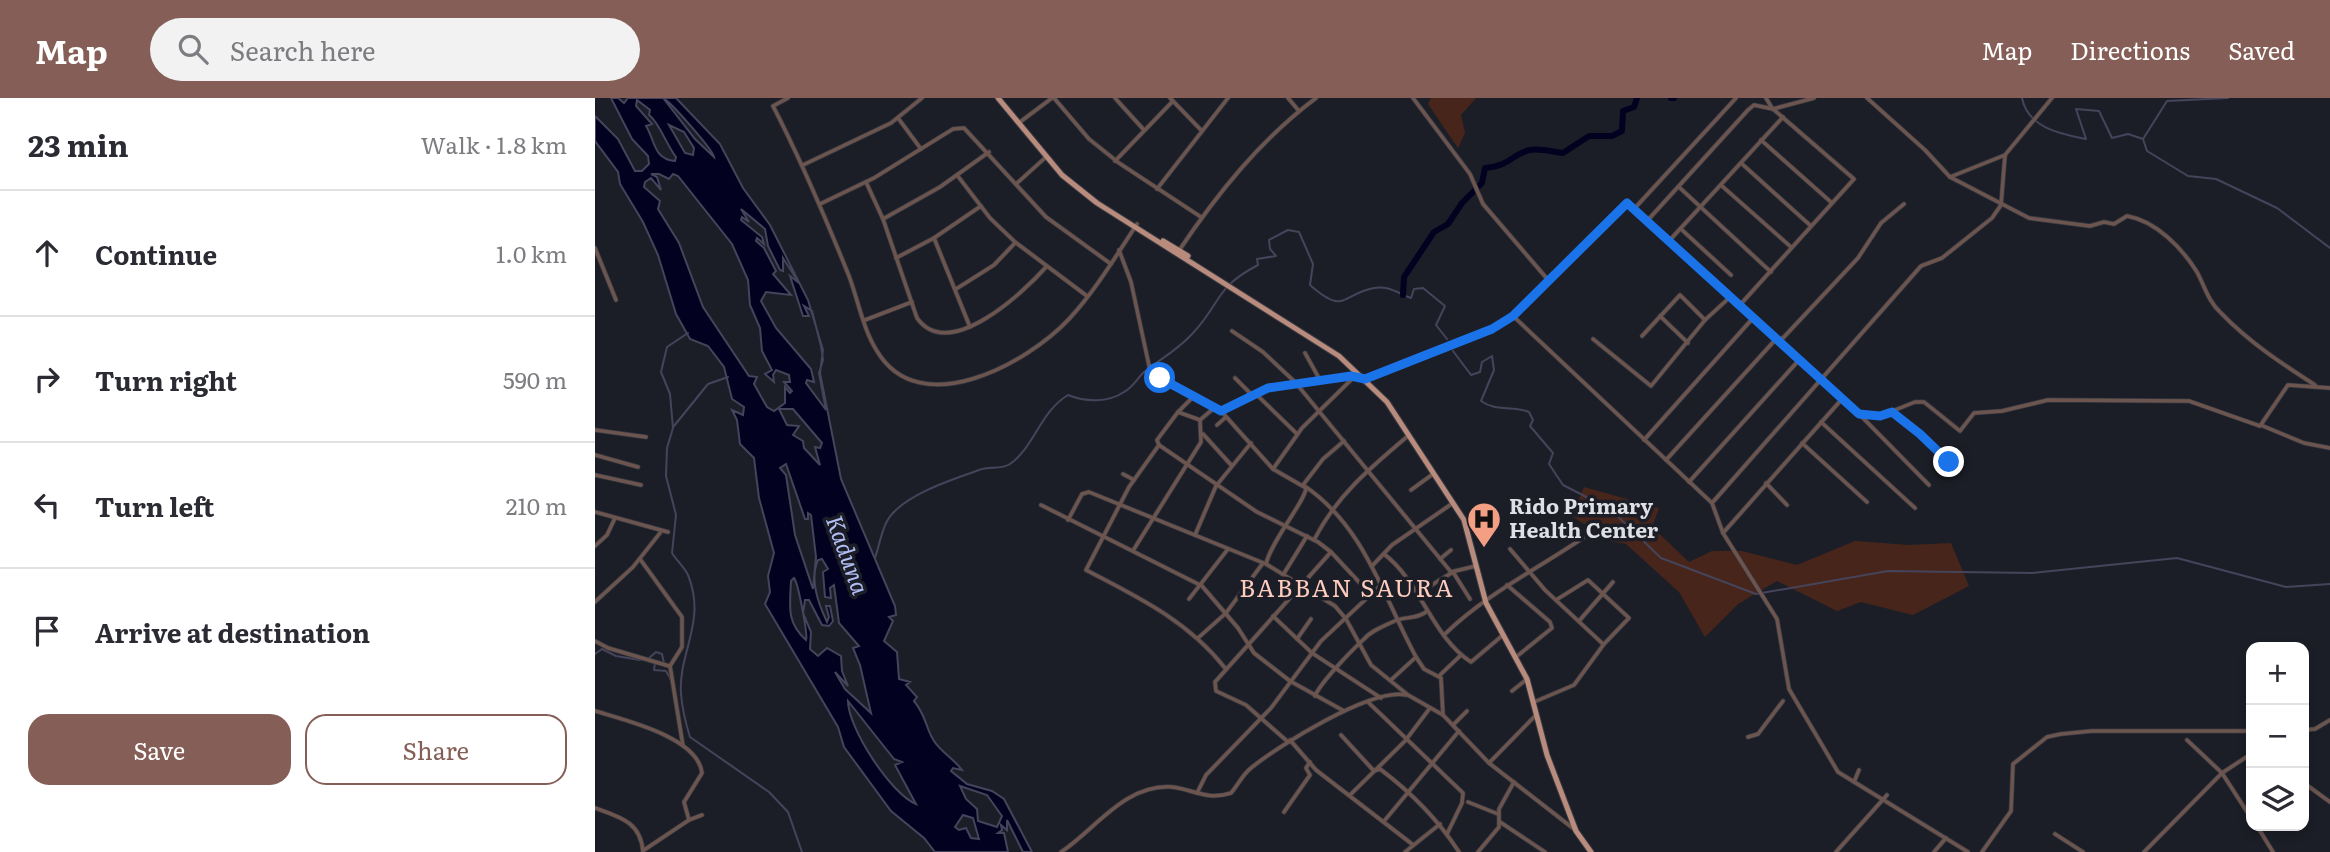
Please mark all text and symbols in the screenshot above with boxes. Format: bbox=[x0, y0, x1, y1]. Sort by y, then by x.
search box bbox=[150, 18, 640, 81]
text: Map bbox=[35, 25, 108, 74]
icon: search bbox=[174, 30, 212, 68]
text: Search here bbox=[230, 30, 376, 69]
text: Map bbox=[1981, 32, 2032, 67]
text: Directions bbox=[2070, 32, 2190, 67]
text: Saved bbox=[2228, 32, 2295, 67]
text: 23 min bbox=[28, 122, 129, 166]
text: Walk · 1.8 km bbox=[421, 127, 567, 161]
icon: ahead bbox=[28, 234, 66, 272]
text: Continue bbox=[95, 234, 217, 273]
text: 1.0 km bbox=[496, 236, 567, 270]
icon: right bbox=[28, 360, 66, 398]
text: Turn right bbox=[95, 360, 237, 399]
text: 590 m bbox=[503, 362, 567, 396]
route start bbox=[1144, 362, 1175, 393]
route end bbox=[1933, 446, 1964, 477]
icon: left bbox=[28, 486, 66, 524]
text: Turn left bbox=[95, 486, 214, 525]
text: 210 m bbox=[506, 488, 567, 522]
place label: Rido Primary Health Center bbox=[1509, 489, 1659, 544]
hospital icon: Rido Primary Health Center bbox=[1465, 500, 1503, 549]
water label: Kaduna bbox=[819, 510, 879, 599]
district label: BABBAN SAURA bbox=[1239, 569, 1455, 604]
icon: arrive bbox=[28, 612, 66, 650]
text: Arrive at destination bbox=[95, 612, 370, 651]
map controls bbox=[2246, 642, 2309, 831]
button: + bbox=[2246, 642, 2309, 705]
button: − bbox=[2246, 705, 2309, 768]
button: Save bbox=[28, 714, 291, 785]
button: Share bbox=[305, 714, 567, 785]
button: layers bbox=[2246, 768, 2309, 831]

